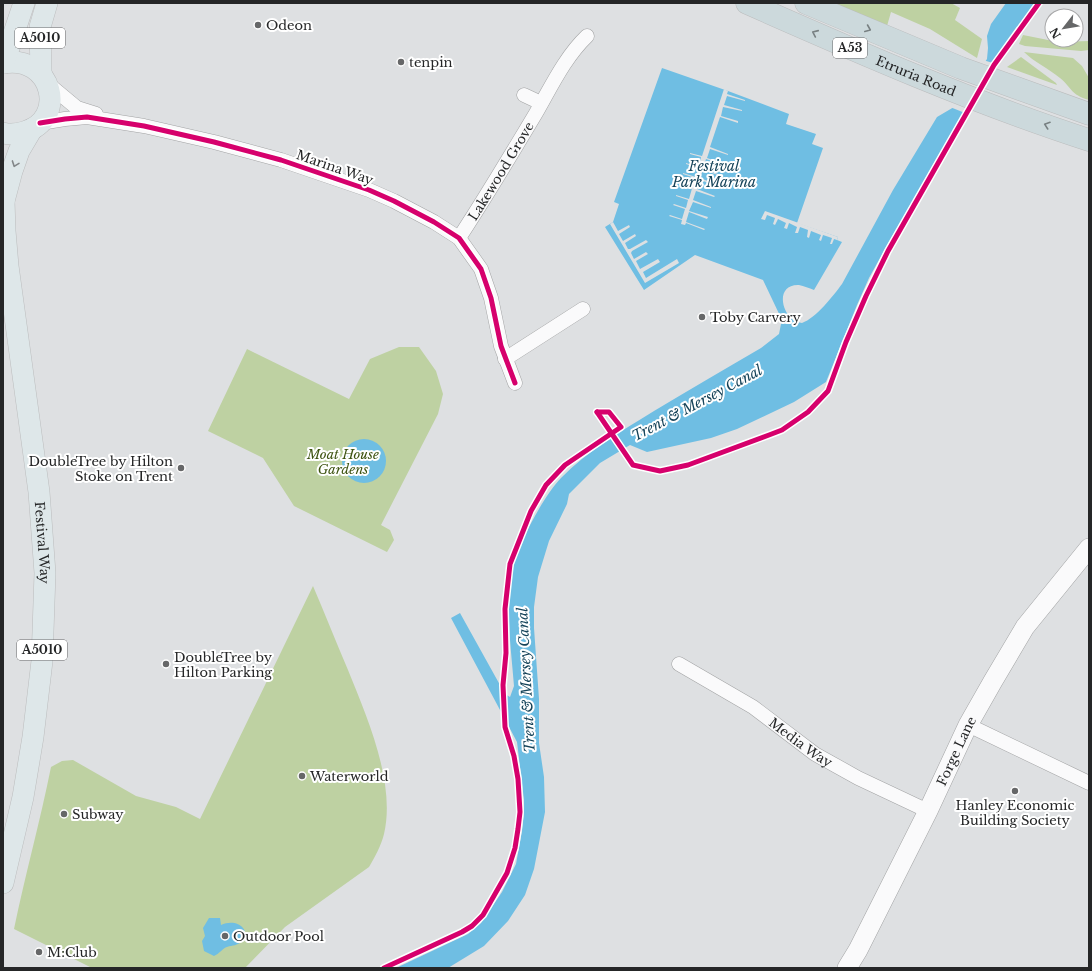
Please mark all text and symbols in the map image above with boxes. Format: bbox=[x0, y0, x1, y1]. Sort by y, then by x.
north arrow bbox=[1044, 8, 1084, 48]
place label: Odeon bbox=[266, 17, 312, 34]
marker: Odeon bbox=[253, 20, 263, 30]
one-way arrow bbox=[863, 24, 871, 32]
text: N bbox=[1046, 25, 1064, 41]
road number: A5010 bbox=[15, 28, 65, 48]
one-way arrow bbox=[811, 30, 819, 38]
road number: A53 bbox=[833, 38, 867, 58]
street label: Etruria Road bbox=[873, 52, 959, 100]
place label: tenpin bbox=[409, 54, 453, 71]
marker: tenpin bbox=[396, 57, 406, 67]
street label: Lakewood Grove bbox=[465, 119, 538, 224]
one-way arrow bbox=[1043, 122, 1050, 130]
street label: Marina Way bbox=[294, 146, 376, 189]
water label: Festival Park Marina bbox=[671, 157, 756, 191]
one-way arrow bbox=[11, 160, 19, 167]
place label: Toby Carvery bbox=[710, 309, 802, 326]
marker: Toby Carvery bbox=[697, 312, 707, 322]
water label: Trent & Mersey Canal bbox=[629, 361, 766, 445]
park label: Moat House Gardens bbox=[306, 446, 379, 478]
place label: DoubleTree by Hilton Stoke on Trent bbox=[29, 453, 173, 485]
marker: DoubleTree by Hilton Stoke on Trent bbox=[176, 463, 186, 473]
street label: Festival Way bbox=[31, 501, 53, 585]
water label: Trent & Mersey Canal bbox=[513, 606, 539, 753]
road number: A5010 bbox=[17, 640, 67, 660]
place label: DoubleTree by Hilton Parking bbox=[174, 649, 273, 681]
marker: DoubleTree by Hilton Parking bbox=[161, 659, 171, 669]
street label: Forge Lane bbox=[933, 713, 980, 789]
street label: Media Way bbox=[765, 714, 836, 771]
place label: Waterworld bbox=[309, 768, 389, 785]
marker: Waterworld bbox=[297, 771, 307, 781]
marker: Hanley Economic Building Society bbox=[1010, 786, 1020, 796]
place label: Hanley Economic Building Society bbox=[955, 797, 1075, 829]
place label: Subway bbox=[72, 806, 124, 823]
marker: Subway bbox=[59, 809, 69, 819]
place label: Outdoor Pool bbox=[233, 928, 324, 945]
marker: Outdoor Pool bbox=[220, 931, 230, 941]
place label: M:Club bbox=[47, 944, 97, 961]
marker: M:Club bbox=[34, 947, 44, 957]

